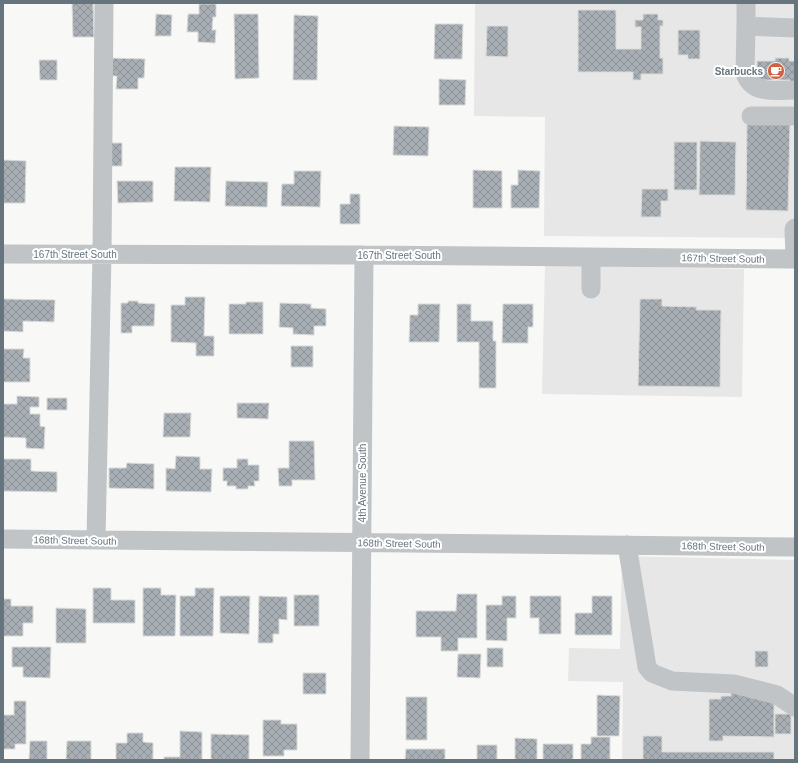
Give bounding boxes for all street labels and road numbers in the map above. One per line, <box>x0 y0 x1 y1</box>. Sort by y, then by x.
street label: 167th Street South <box>33 249 117 260</box>
street label: 167th Street South <box>357 250 441 261</box>
street label: 167th Street South <box>681 252 765 265</box>
street label: 4th Avenue South <box>357 444 368 522</box>
street label: 168th Street South <box>33 534 117 547</box>
street label: 168th Street South <box>357 537 441 550</box>
street label: 168th Street South <box>681 540 765 553</box>

